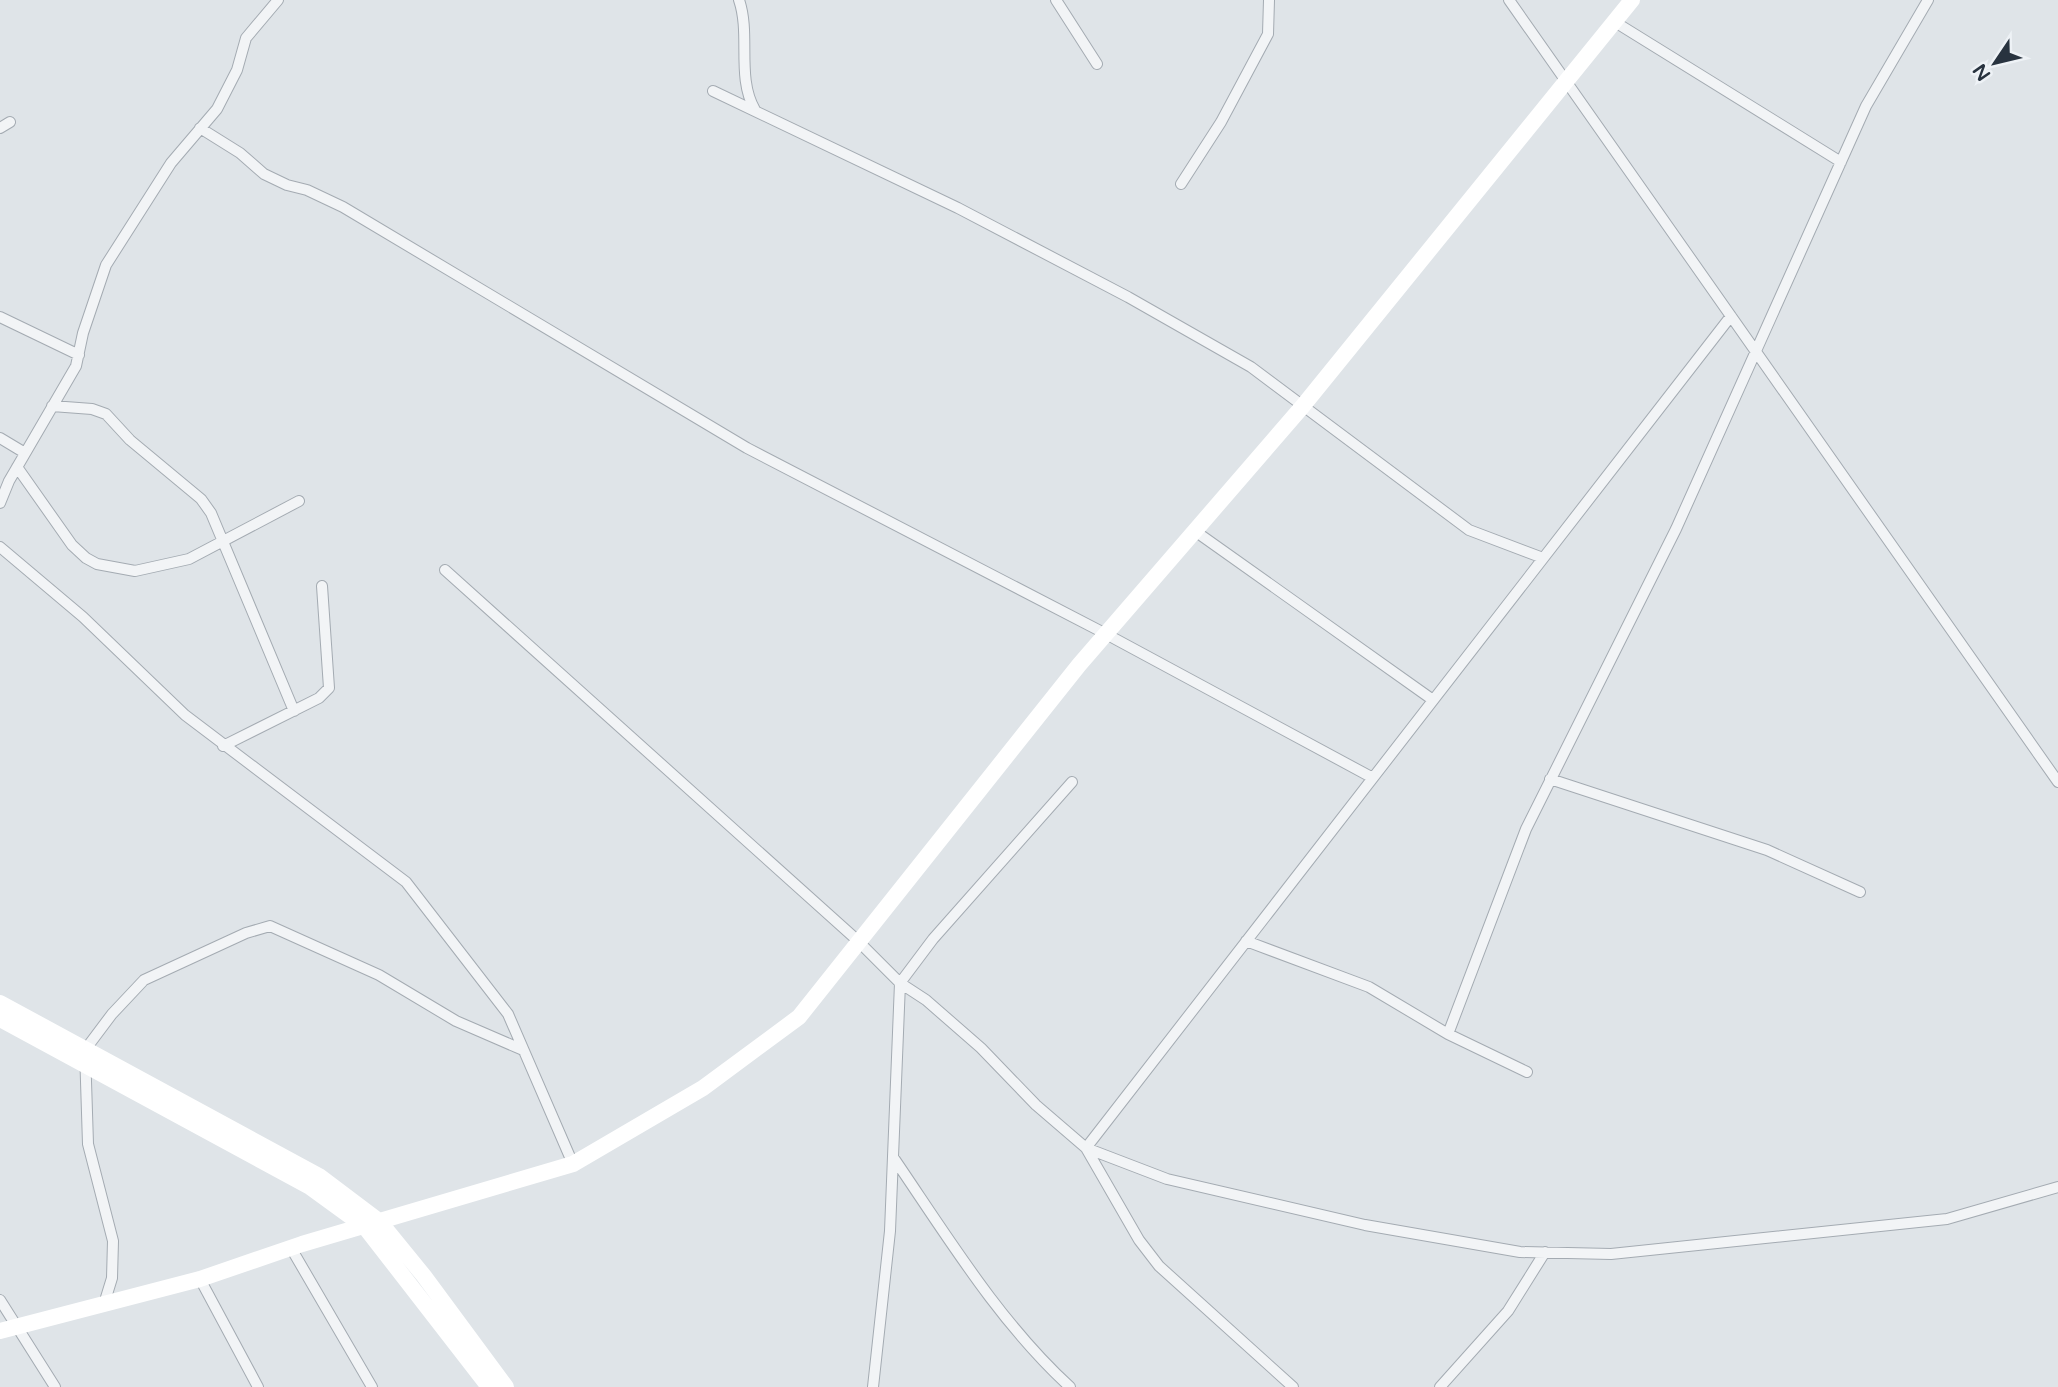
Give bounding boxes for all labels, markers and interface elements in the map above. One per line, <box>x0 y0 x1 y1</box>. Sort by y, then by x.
north arrow <box>1960 28 2030 98</box>
text: N <box>1969 60 1995 85</box>

